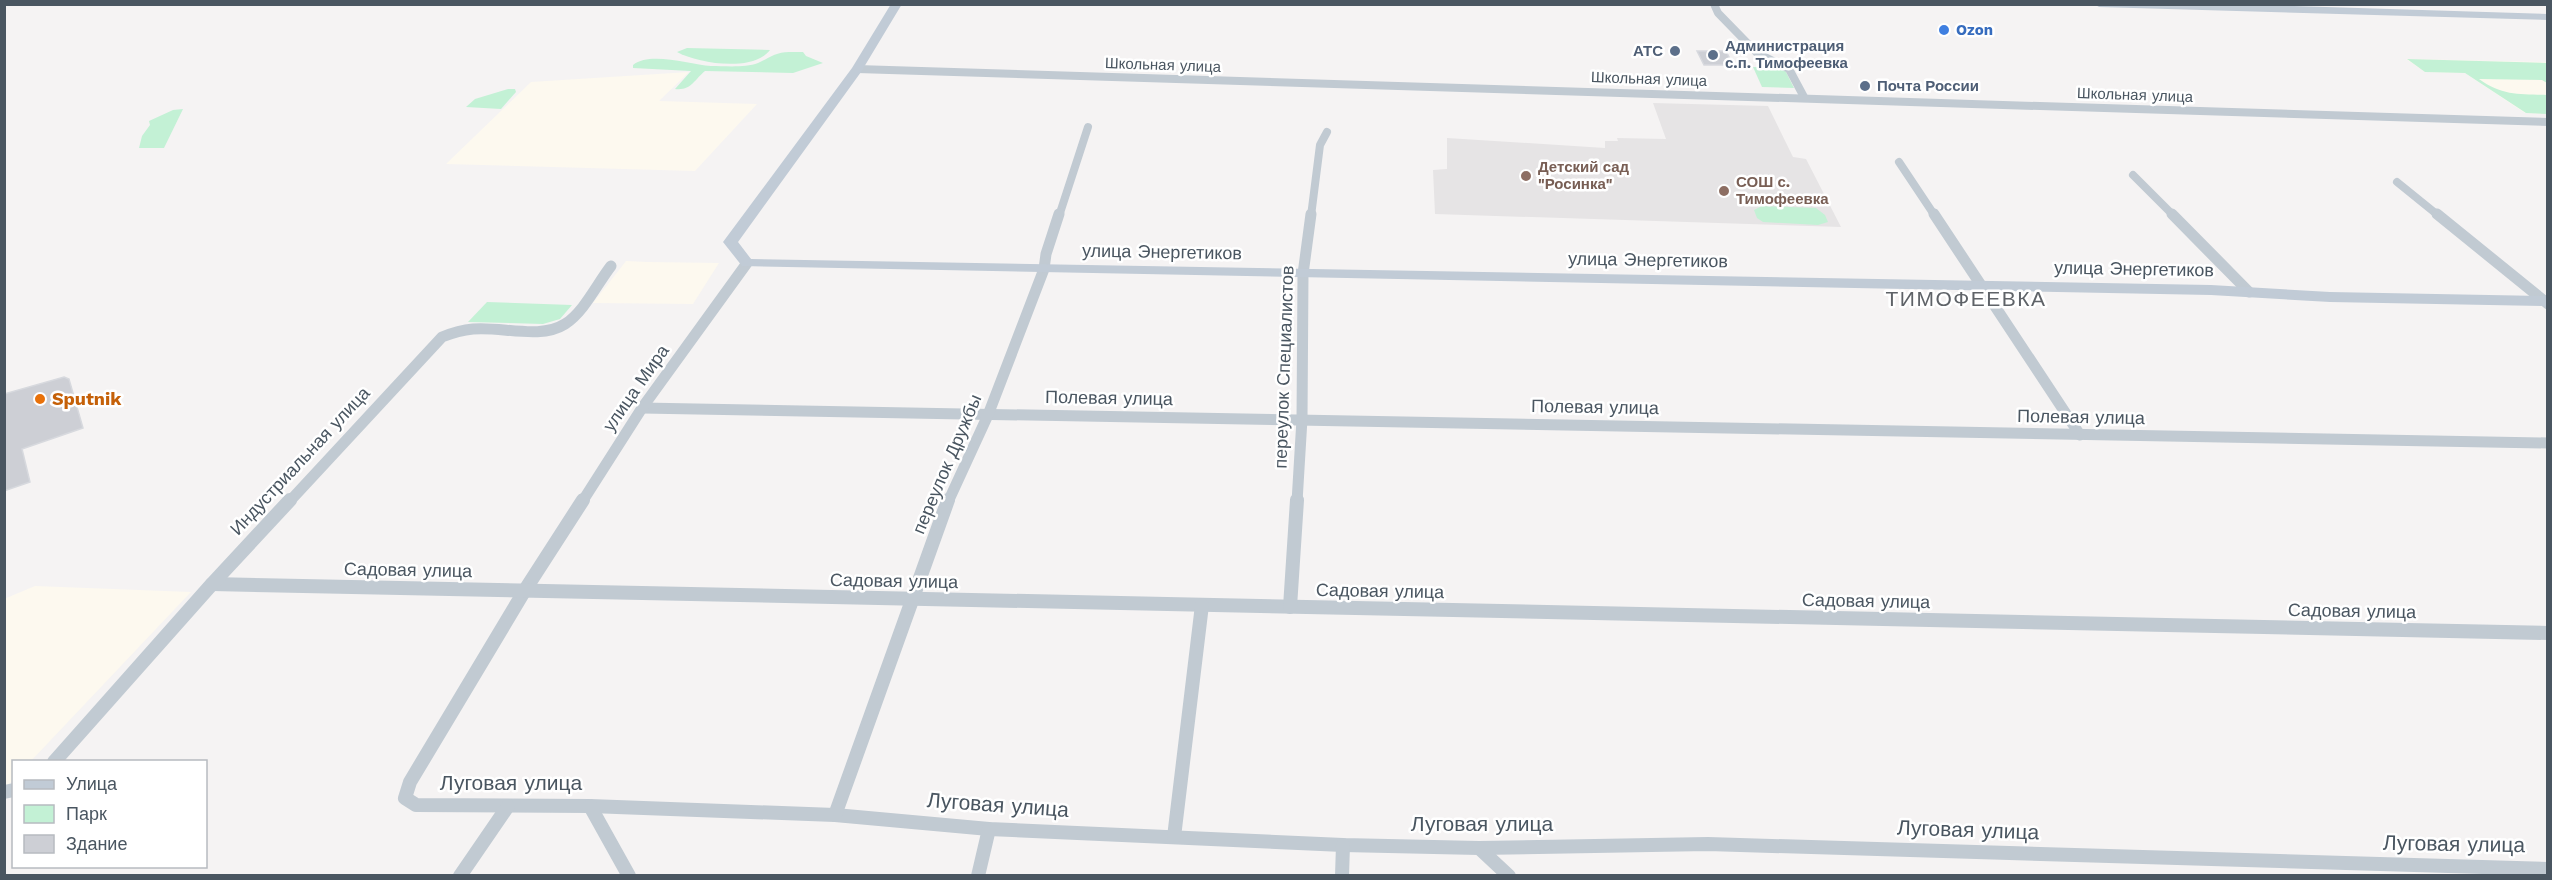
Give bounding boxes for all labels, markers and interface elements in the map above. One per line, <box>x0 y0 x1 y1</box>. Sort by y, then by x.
place label: Ozon <box>1956 21 1993 39</box>
marker: Ozon <box>1937 23 1951 37</box>
place label: Администрация с.п. Тимофеевка <box>1725 37 1849 72</box>
place label: АТС <box>1633 42 1663 60</box>
marker: АТС <box>1668 44 1682 58</box>
marker: Администрация с.п. Тимофеевка <box>1706 48 1720 62</box>
street label: Школьная улица <box>1105 54 1222 76</box>
street label: Школьная улица <box>1591 68 1708 90</box>
place label: Почта России <box>1877 77 1979 95</box>
marker: Почта России <box>1858 79 1872 93</box>
street label: Школьная улица <box>2077 84 2194 106</box>
place label: Детский сад "Росинка" <box>1538 158 1630 193</box>
marker: Детский сад "Росинка" <box>1519 169 1533 183</box>
place label: СОШ с. Тимофеевка <box>1736 173 1829 208</box>
marker: СОШ с. Тимофеевка <box>1717 184 1731 198</box>
street label: улица Энергетиков <box>1082 240 1242 263</box>
street label: улица Энергетиков <box>1568 248 1728 271</box>
street label: улица Энергетиков <box>2054 257 2214 280</box>
street label: переулок Специалистов <box>1269 265 1298 469</box>
district label: ТИМОФЕЕВКА <box>1886 286 2046 311</box>
street label: улица Мира <box>598 340 674 435</box>
street label: Индустриальная улица <box>226 382 374 539</box>
street label: Полевая улица <box>1045 386 1174 409</box>
place label: Sputnik <box>52 388 122 409</box>
street label: переулок Дружбы <box>908 391 985 537</box>
marker: Sputnik <box>33 392 47 406</box>
street label: Полевая улица <box>1531 395 1660 418</box>
street label: Полевая улица <box>2017 405 2146 428</box>
street label: Садовая улица <box>344 558 473 581</box>
street label: Садовая улица <box>830 569 959 592</box>
street label: Садовая улица <box>1316 579 1445 602</box>
street label: Садовая улица <box>1802 589 1931 612</box>
street label: Садовая улица <box>2288 599 2417 622</box>
legend <box>12 760 207 868</box>
street label: Луговая улица <box>440 770 582 795</box>
text: Улица <box>66 773 118 794</box>
street label: Луговая улица <box>926 787 1070 822</box>
text: Парк <box>66 803 107 824</box>
street label: Луговая улица <box>1411 811 1553 836</box>
street label: Луговая улица <box>1896 815 2040 844</box>
street label: Луговая улица <box>2383 830 2526 857</box>
text: Здание <box>66 833 127 854</box>

